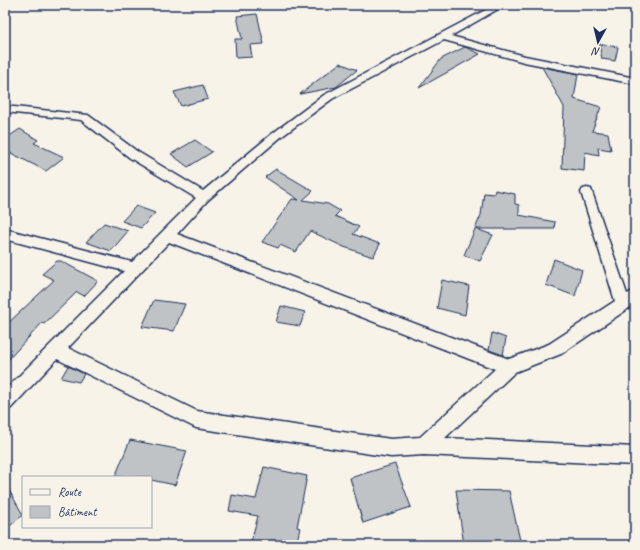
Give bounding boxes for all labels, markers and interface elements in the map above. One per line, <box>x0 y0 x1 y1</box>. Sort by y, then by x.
north arrow <box>578 22 618 62</box>
text: N <box>590 44 601 59</box>
legend <box>22 476 152 528</box>
text: Route <box>58 484 82 500</box>
text: Bâtiment <box>58 504 97 520</box>

